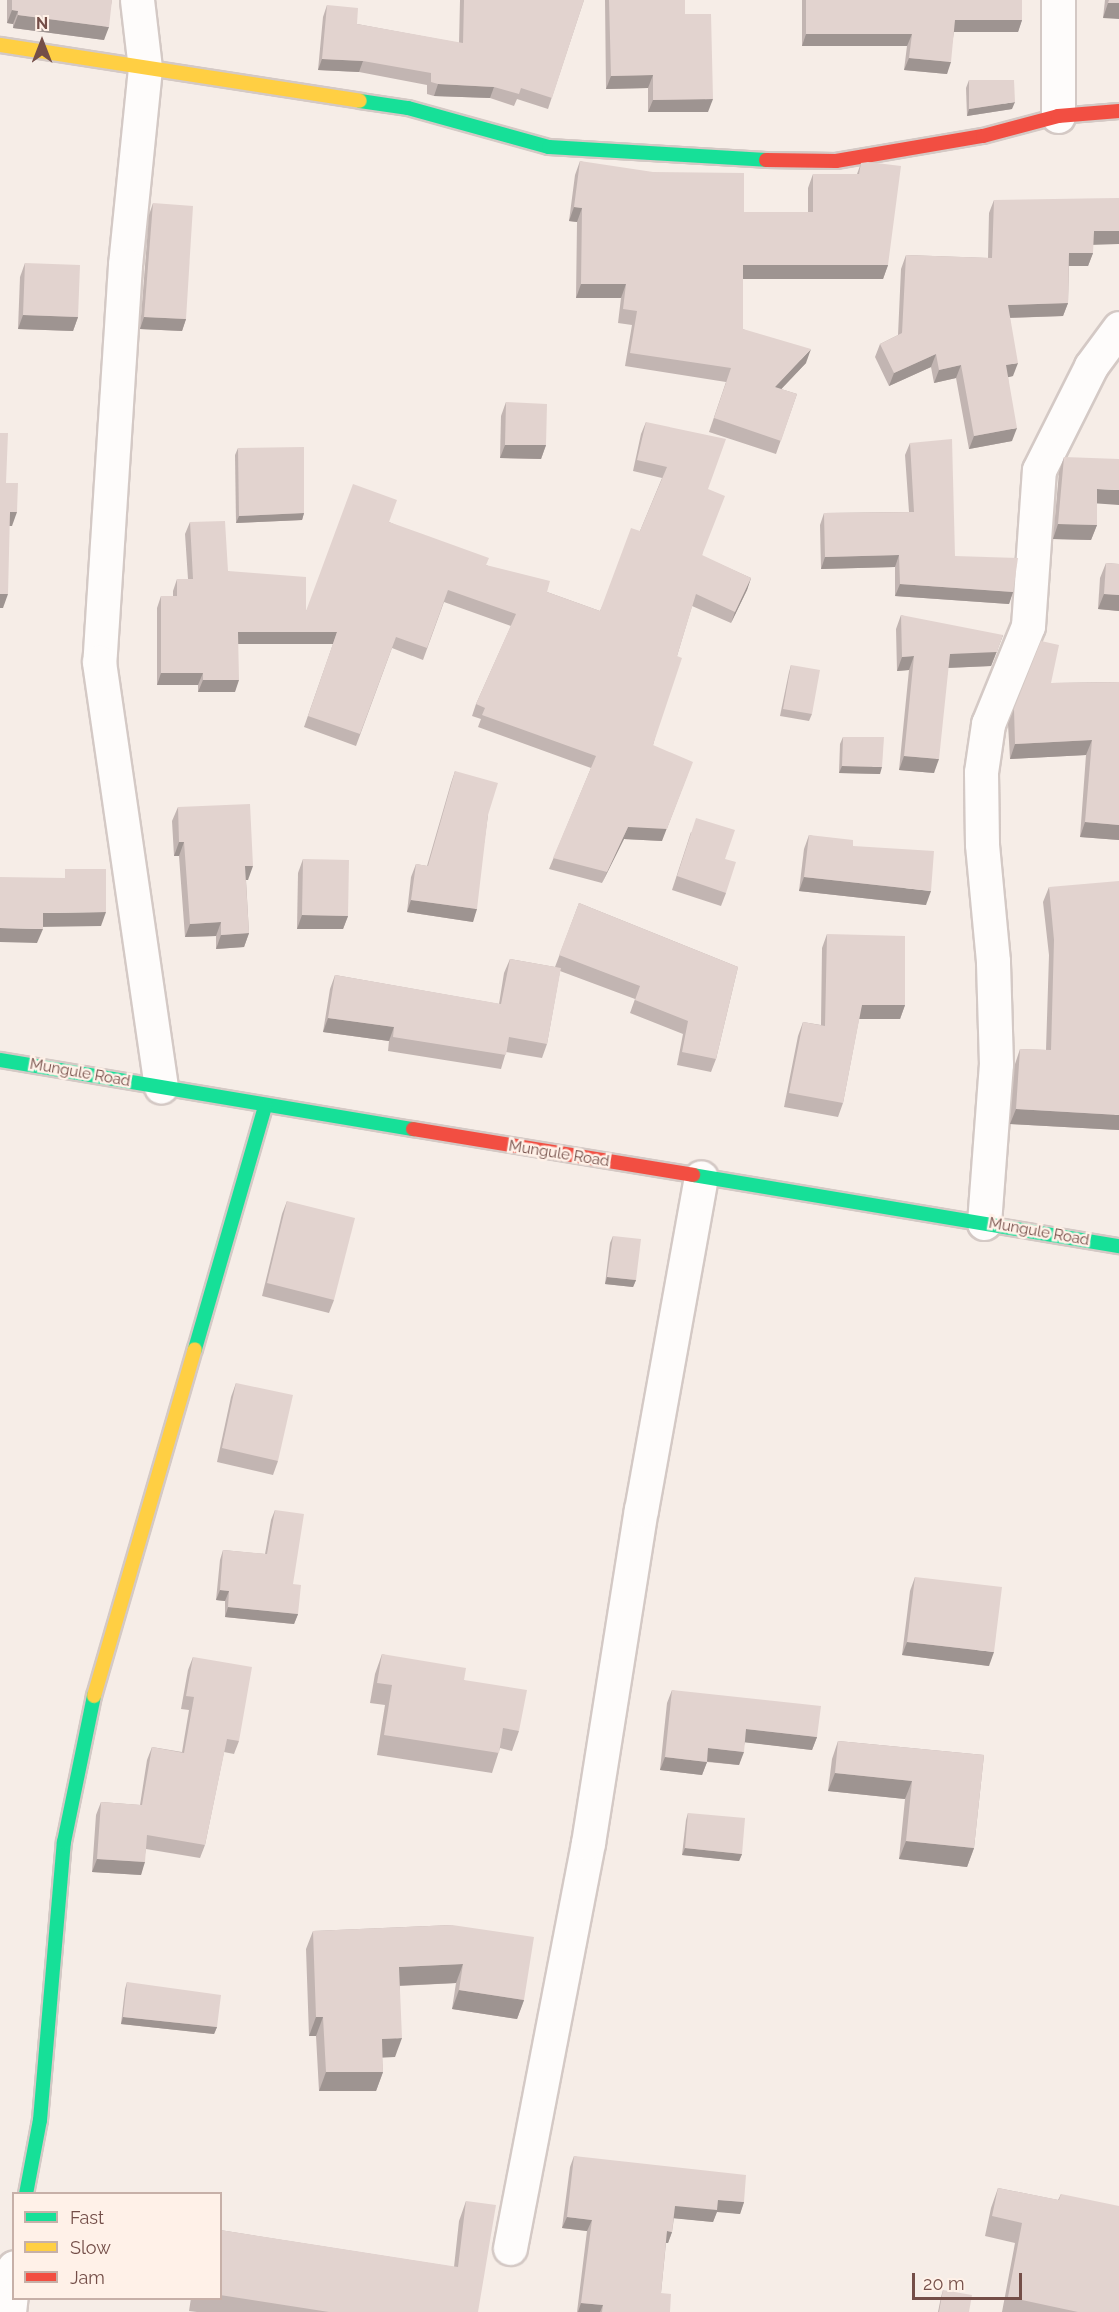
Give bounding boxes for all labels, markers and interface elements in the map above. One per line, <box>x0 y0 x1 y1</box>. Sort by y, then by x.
north arrow <box>12 12 72 72</box>
text: N <box>36 14 48 33</box>
street label: Mungule Road <box>28 1055 132 1091</box>
street label: Mungule Road <box>507 1137 611 1171</box>
street label: Mungule Road <box>987 1214 1091 1250</box>
legend <box>12 2192 222 2300</box>
text: Fast <box>70 2207 104 2228</box>
text: Slow <box>70 2237 111 2258</box>
scale bar <box>915 2261 1024 2299</box>
text: Jam <box>70 2267 105 2288</box>
text: 20 m <box>923 2273 965 2294</box>

